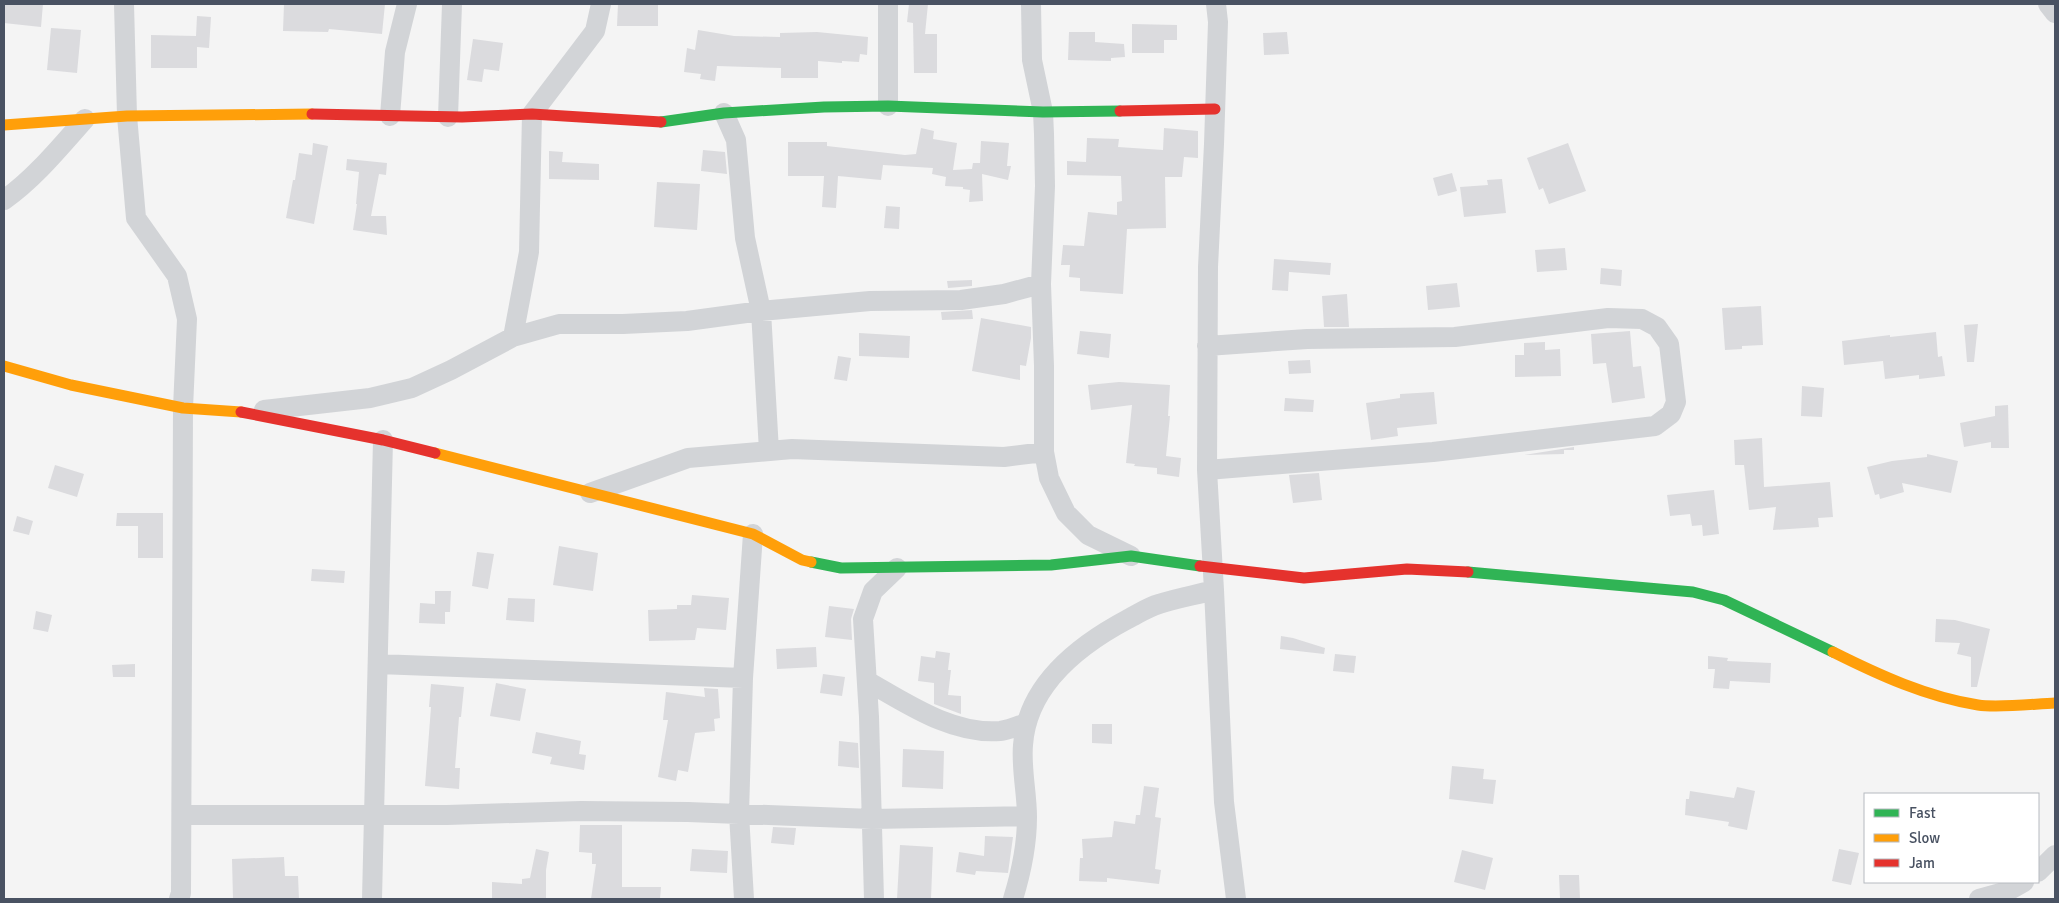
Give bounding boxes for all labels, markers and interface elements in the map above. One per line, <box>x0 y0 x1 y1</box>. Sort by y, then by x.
legend <box>1864 793 2039 883</box>
text: Fast <box>1909 804 1936 822</box>
text: Slow <box>1909 829 1940 847</box>
text: Jam <box>1909 854 1935 872</box>

